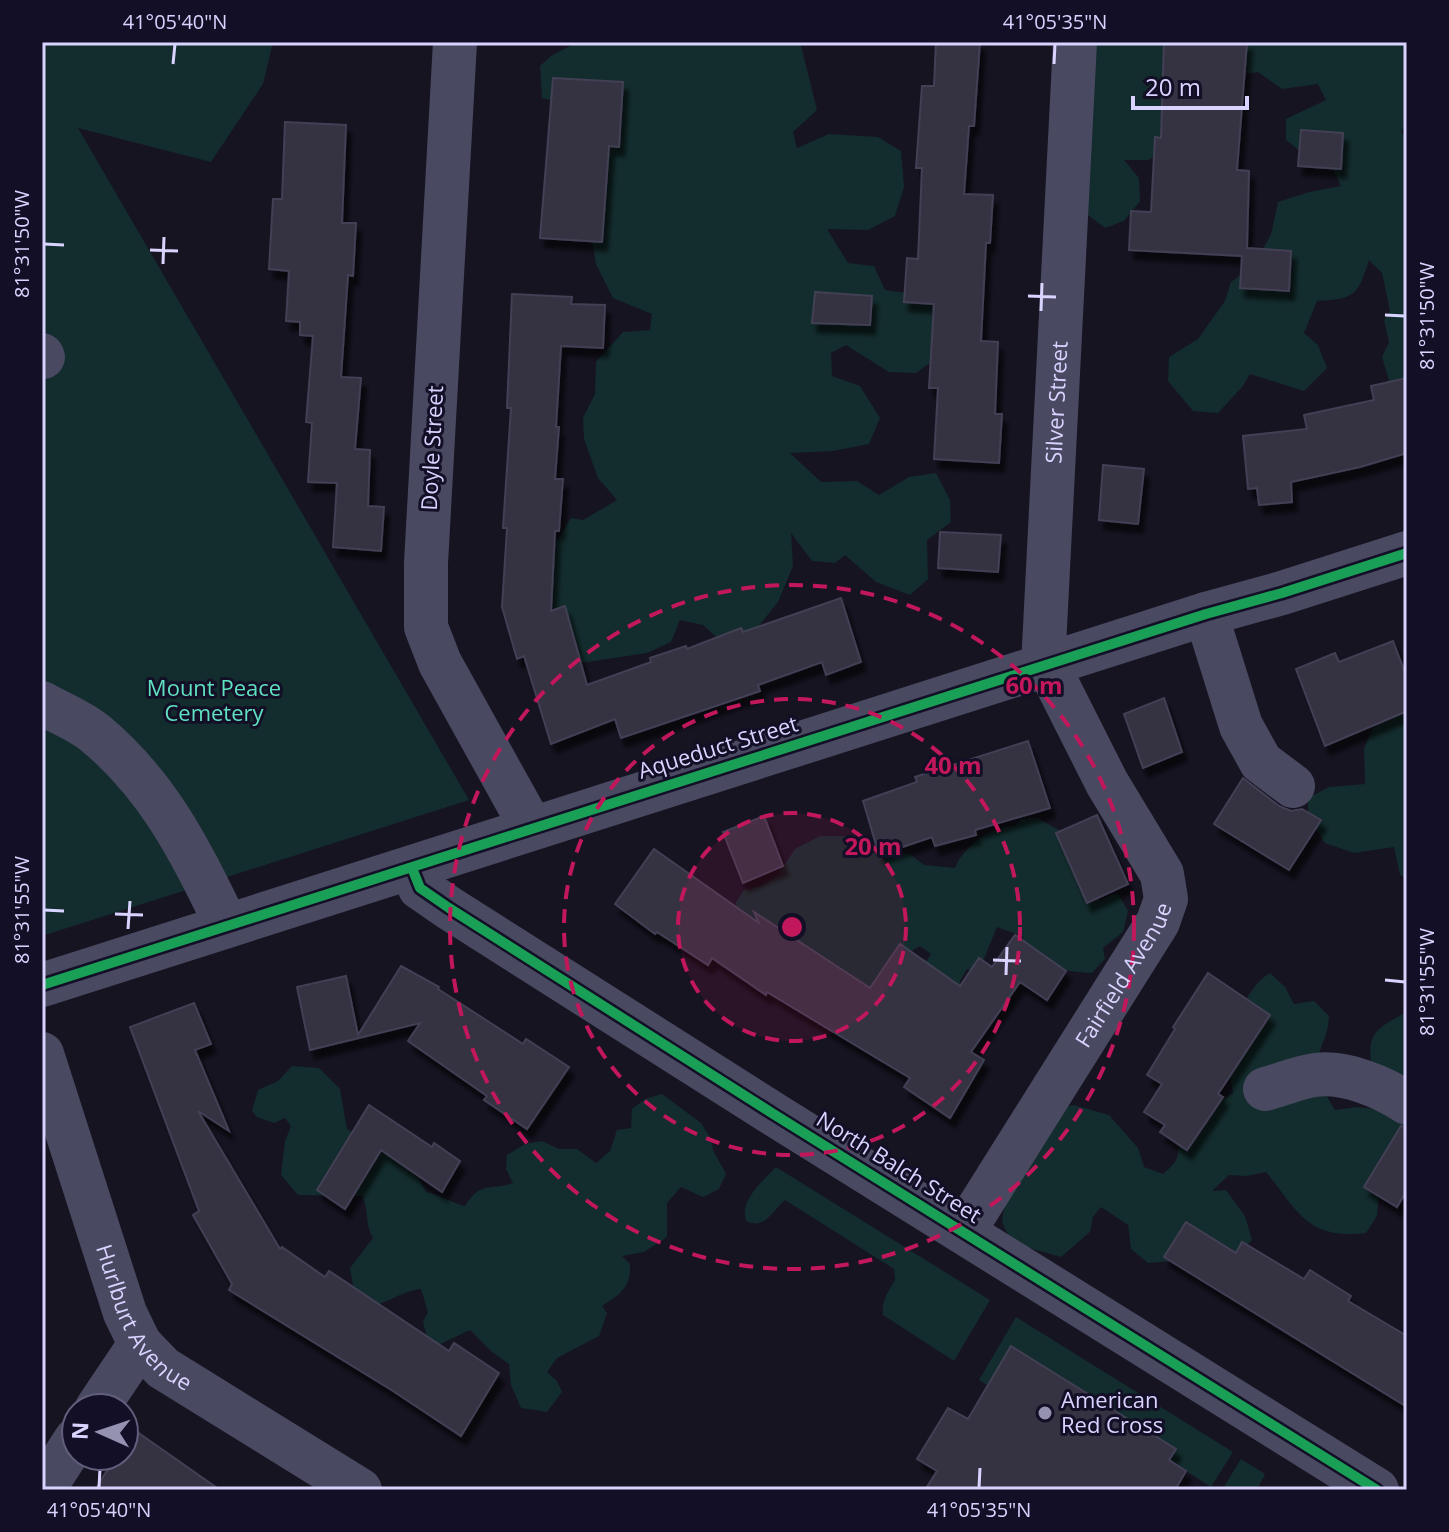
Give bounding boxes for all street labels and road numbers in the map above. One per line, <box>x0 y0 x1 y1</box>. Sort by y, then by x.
street label: Silver Street <box>1037 340 1074 464</box>
street label: Doyle Street <box>413 384 449 511</box>
street label: Aqueduct Street <box>634 707 801 785</box>
street label: Fairfield Avenue <box>1067 898 1178 1052</box>
street label: North Balch Street <box>811 1103 988 1229</box>
street label: Hurlburt Avenue <box>90 1240 198 1397</box>

